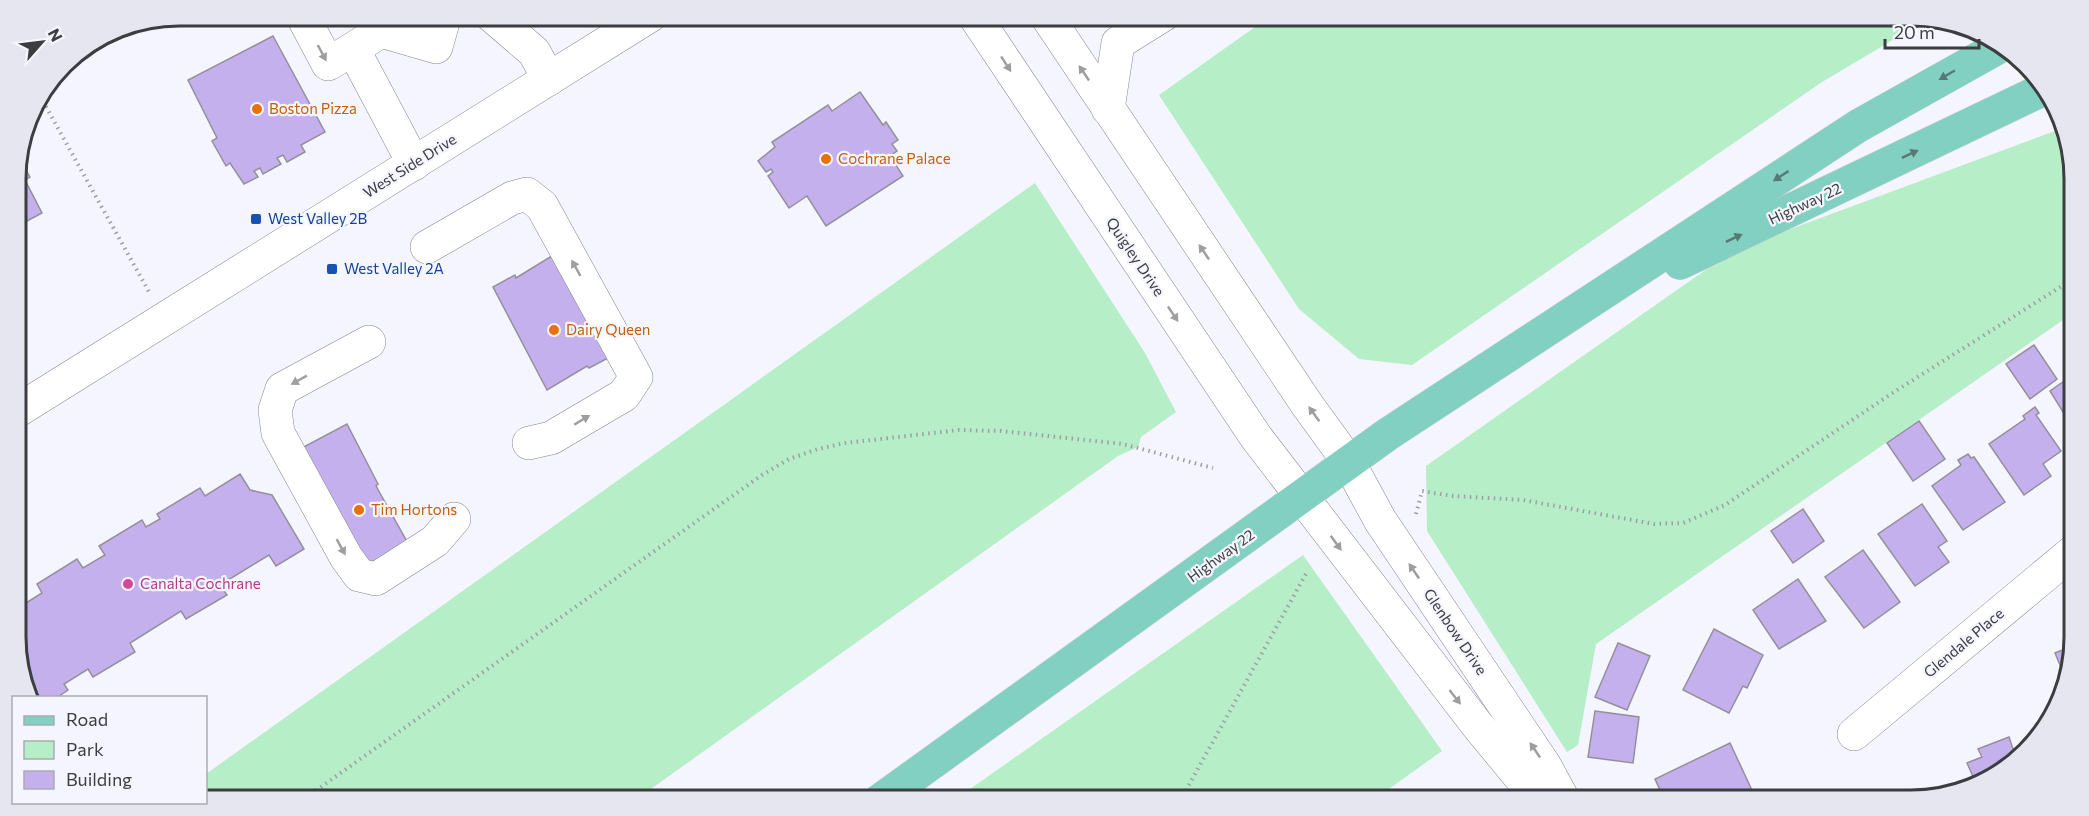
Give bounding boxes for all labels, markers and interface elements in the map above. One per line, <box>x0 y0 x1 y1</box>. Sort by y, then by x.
north arrow <box>12 12 72 72</box>
scale bar <box>1885 12 1980 50</box>
text: 20 m <box>1894 21 1935 43</box>
text: N <box>44 25 67 44</box>
one-way arrow <box>317 44 327 61</box>
one-way arrow <box>1001 56 1012 72</box>
one-way arrow <box>1079 65 1090 81</box>
one-way arrow <box>1938 70 1955 80</box>
place label: Boston Pizza <box>269 99 357 117</box>
marker: Boston Pizza <box>250 102 264 116</box>
street label: West Side Drive <box>360 129 459 201</box>
place label: Cochrane Palace <box>838 149 951 167</box>
one-way arrow <box>1901 150 1918 159</box>
marker: Cochrane Palace <box>819 152 833 166</box>
one-way arrow <box>1772 171 1789 182</box>
street label: Highway 22 <box>1765 178 1844 228</box>
place label: West Valley 2B <box>268 209 368 227</box>
marker: West Valley 2B <box>249 212 263 226</box>
street label: Quigley Drive <box>1103 214 1169 299</box>
one-way arrow <box>1725 233 1742 242</box>
one-way arrow <box>1198 245 1210 261</box>
place label: West Valley 2A <box>344 259 444 277</box>
one-way arrow <box>571 259 581 276</box>
marker: West Valley 2A <box>325 262 339 276</box>
one-way arrow <box>1167 305 1179 321</box>
place label: Dairy Queen <box>566 320 650 338</box>
marker: Dairy Queen <box>547 323 561 337</box>
one-way arrow <box>290 375 307 385</box>
one-way arrow <box>1308 406 1320 422</box>
one-way arrow <box>574 414 590 425</box>
place label: Tim Hortons <box>371 500 457 518</box>
marker: Tim Hortons <box>352 503 366 517</box>
street label: Highway 22 <box>1183 525 1257 586</box>
one-way arrow <box>1329 535 1342 551</box>
one-way arrow <box>336 539 346 556</box>
one-way arrow <box>1409 563 1420 579</box>
place label: Canalta Cochrane <box>140 574 261 592</box>
marker: Canalta Cochrane <box>121 577 135 591</box>
street label: Glenbow Drive <box>1420 585 1491 678</box>
street label: Glendale Place <box>1920 604 2007 681</box>
one-way arrow <box>1449 689 1462 705</box>
legend <box>12 696 207 804</box>
text: Road <box>66 708 108 730</box>
text: Park <box>66 738 104 760</box>
one-way arrow <box>1529 742 1540 759</box>
text: Building <box>66 768 132 790</box>

